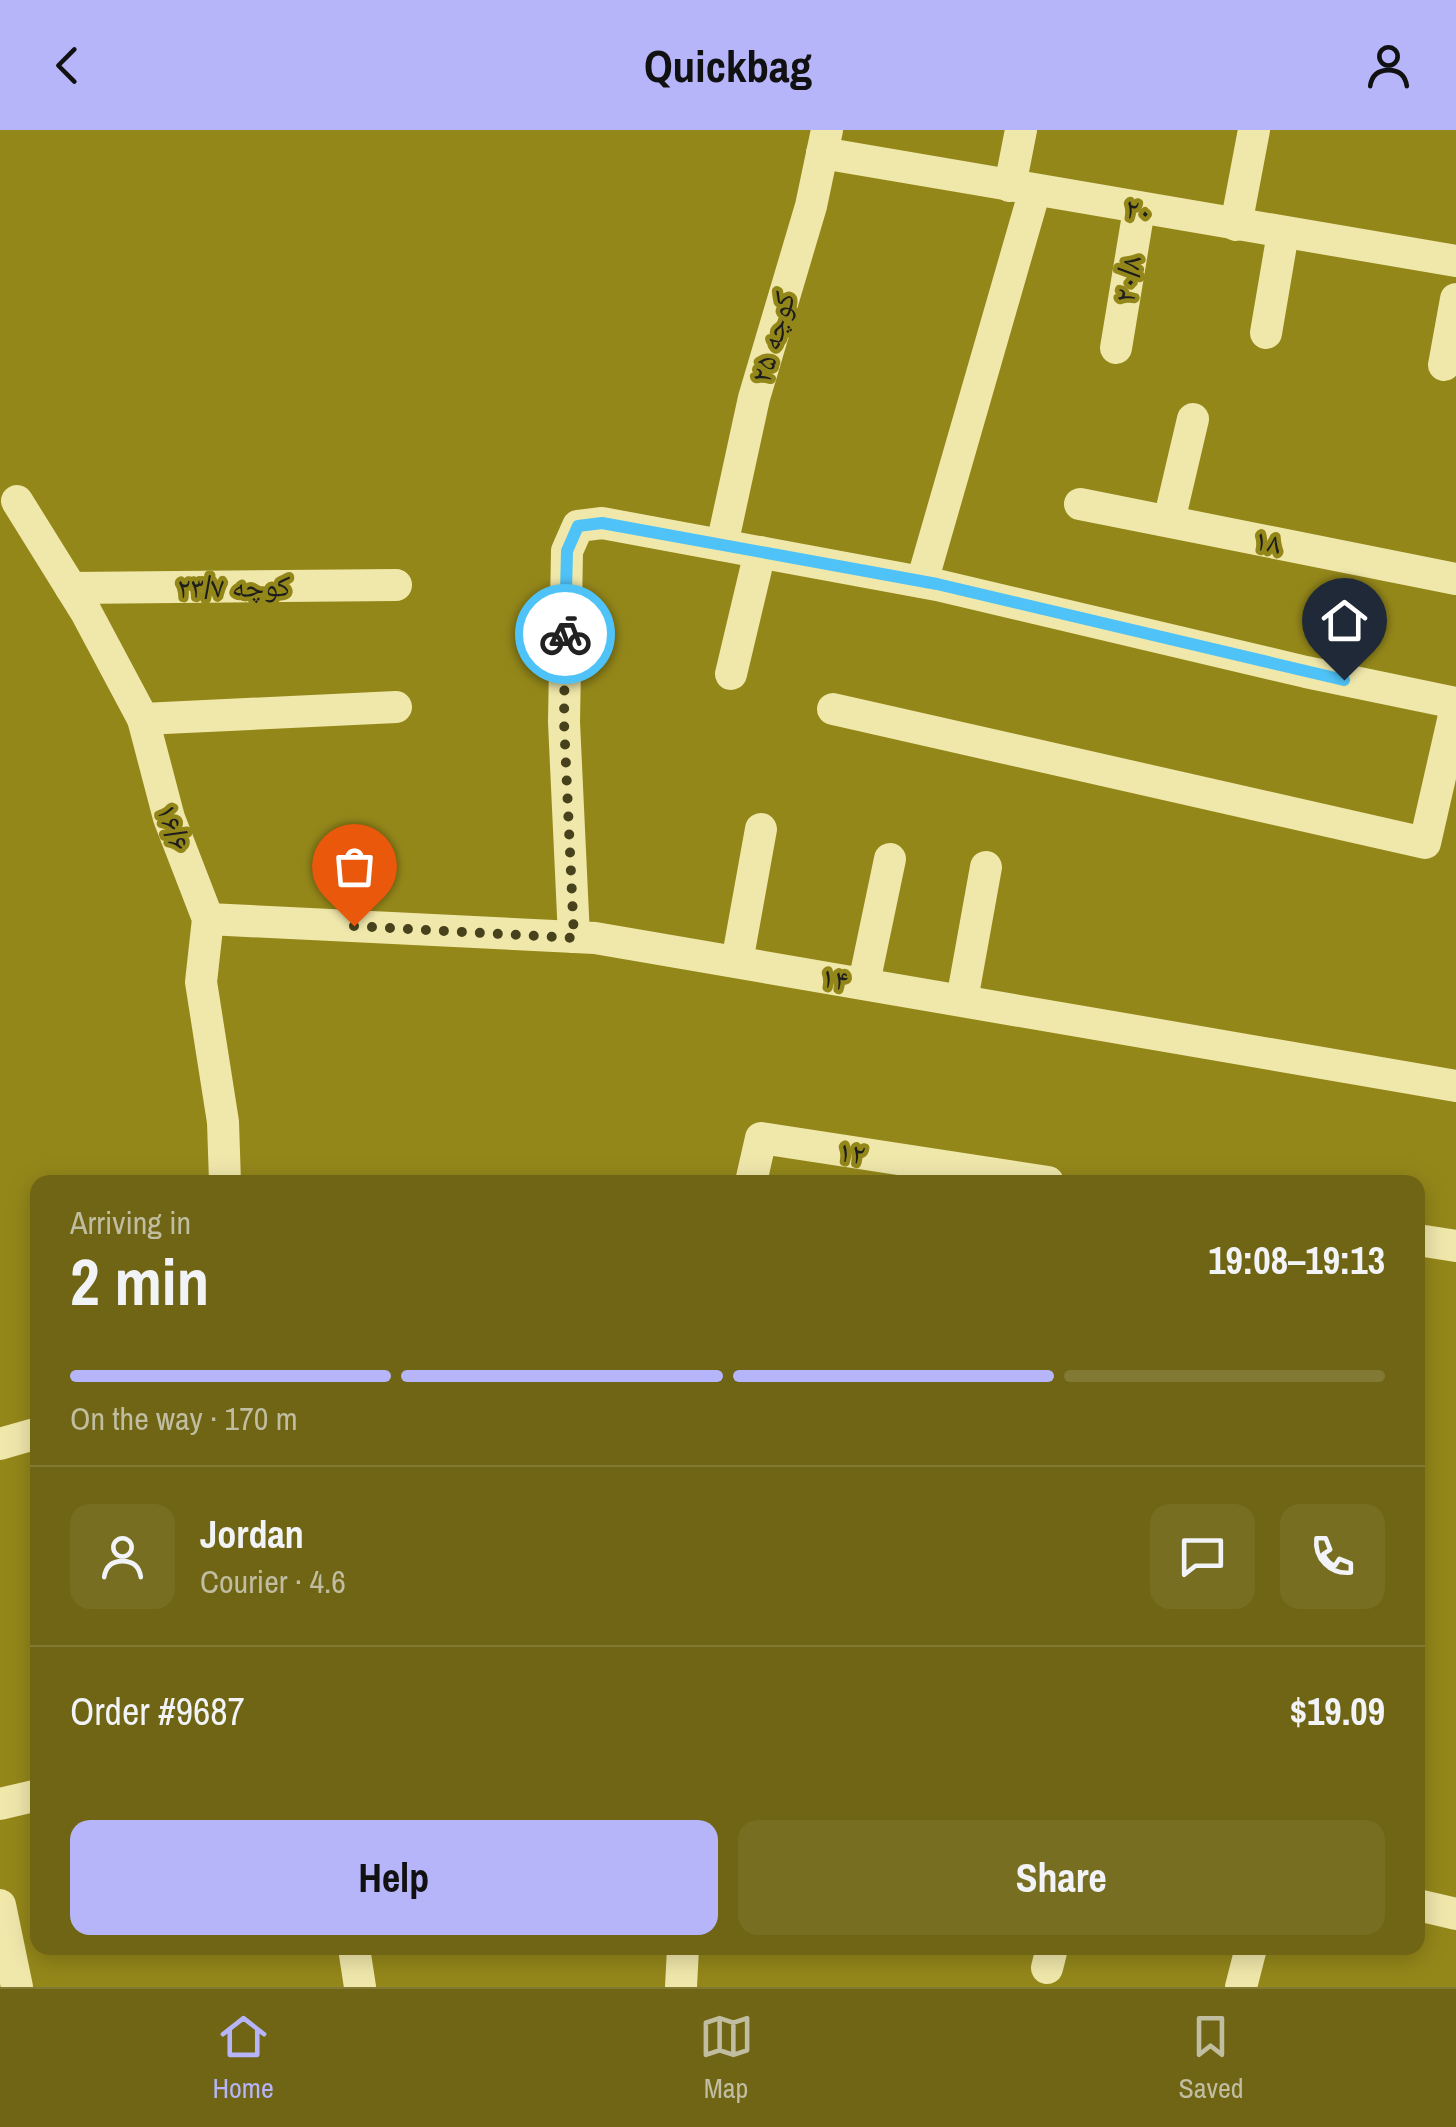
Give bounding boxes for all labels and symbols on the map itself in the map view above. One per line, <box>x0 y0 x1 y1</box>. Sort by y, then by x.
street label: ۲۰ <box>1122 187 1156 231</box>
street label: ۲۰/۸ <box>1104 253 1150 305</box>
street label: کوچه ۲۵ <box>740 287 804 387</box>
street label: ۱۸ <box>1251 519 1285 563</box>
street label: کوچه ۲۳/۷ <box>177 565 291 607</box>
pin <box>1302 578 1387 681</box>
courier <box>515 584 615 684</box>
street label: ۱۶/۶ <box>147 798 201 856</box>
pin <box>312 824 397 927</box>
street label: ۱۴ <box>818 956 852 1000</box>
street label: ۱۲ <box>836 1130 868 1174</box>

